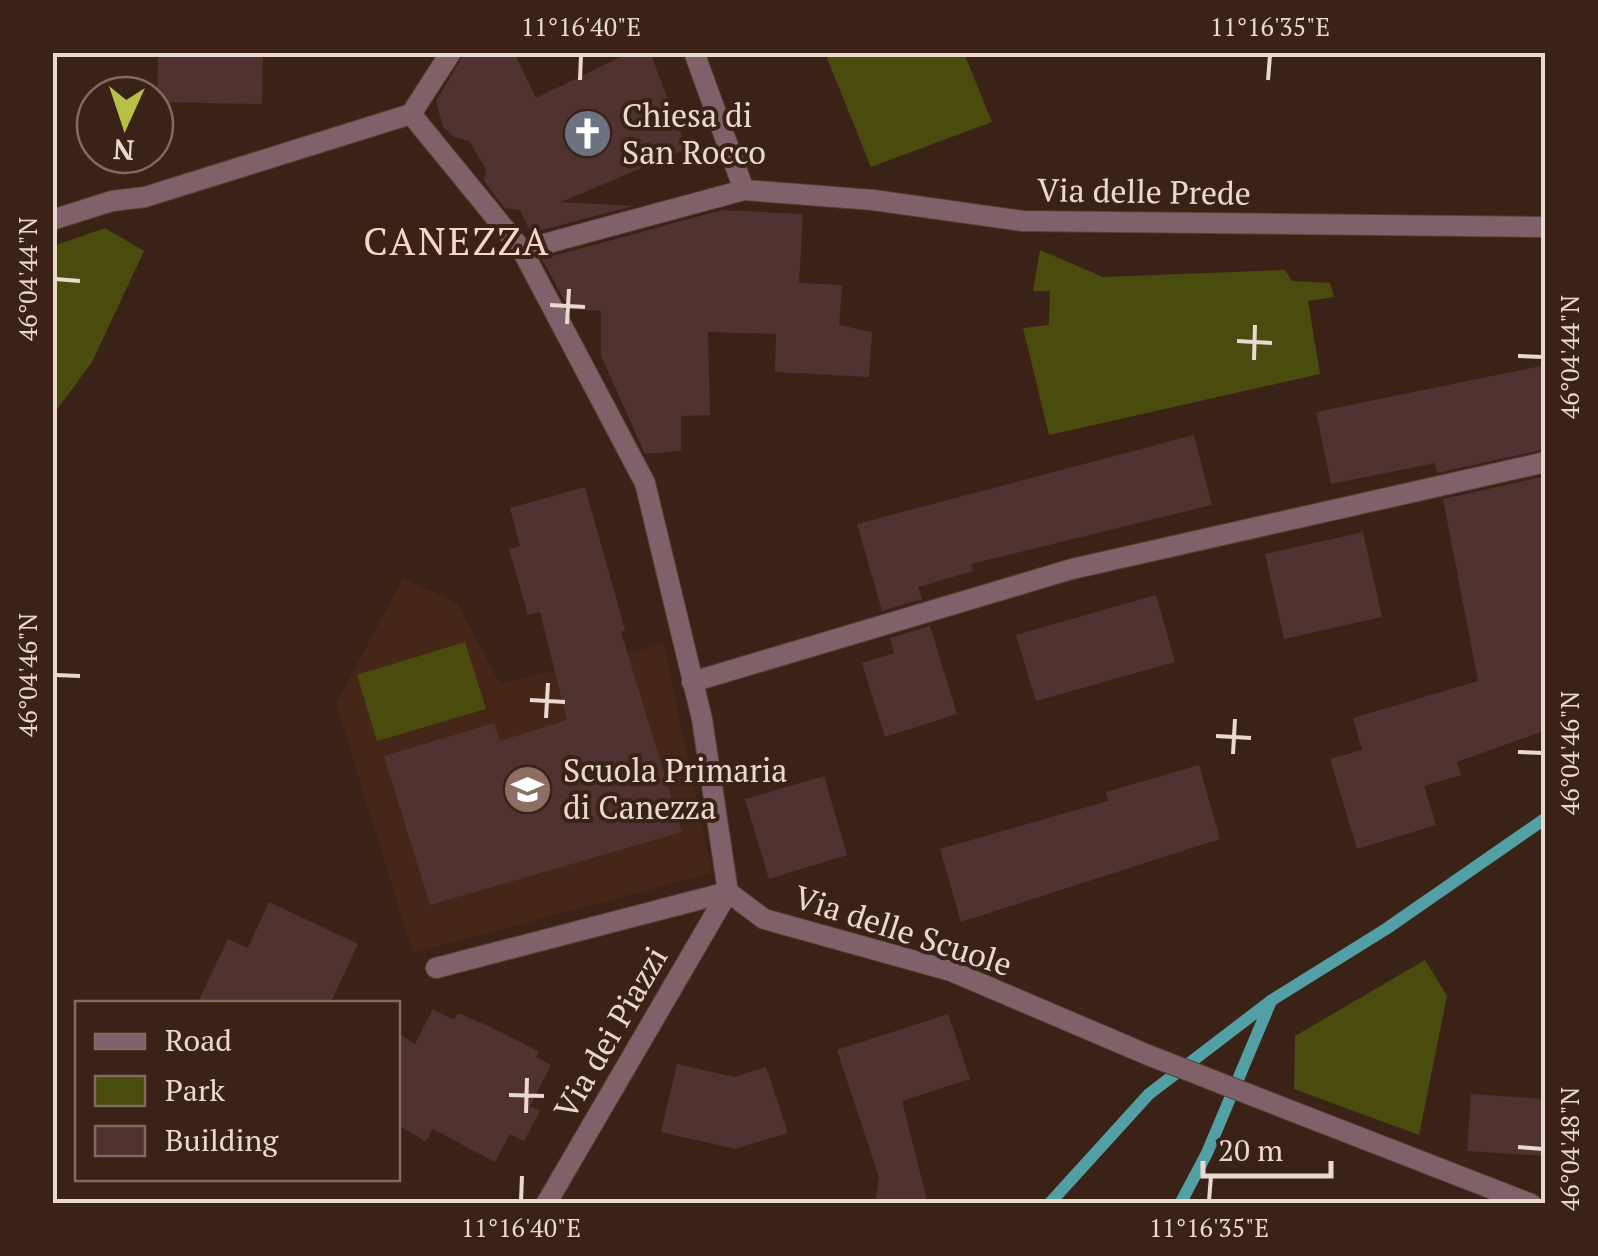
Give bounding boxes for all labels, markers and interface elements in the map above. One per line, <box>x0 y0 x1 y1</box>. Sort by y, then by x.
text: 11°16'40"E <box>521 10 641 43</box>
text: 11°16'35"E <box>1210 10 1330 43</box>
north arrow <box>75 75 175 175</box>
place label: Chiesa di San Rocco <box>622 94 766 173</box>
church icon: Chiesa di San Rocco <box>561 108 613 160</box>
text: N <box>112 131 135 169</box>
street label: Via delle Prede <box>1037 168 1251 214</box>
district label: CANEZZA <box>363 216 551 266</box>
text: 46°04'44"N <box>11 217 44 341</box>
text: 46°04'44"N <box>1553 295 1586 419</box>
text: 46°04'46"N <box>11 613 44 737</box>
text: 46°04'46"N <box>1553 691 1586 815</box>
place label: Scuola Primaria di Canezza <box>563 749 788 828</box>
school or university icon: Scuola Primaria di Canezza <box>502 763 554 815</box>
street label: Via delle Scuole <box>789 875 1017 985</box>
street label: Via dei Piazzi <box>544 939 676 1126</box>
legend <box>75 1001 400 1181</box>
text: Road <box>165 1020 232 1060</box>
text: Park <box>165 1070 226 1110</box>
text: 46°04'48"N <box>1553 1087 1586 1211</box>
scale bar <box>1203 1116 1330 1178</box>
text: Building <box>165 1120 279 1160</box>
text: 20 m <box>1218 1130 1283 1170</box>
text: 11°16'40"E <box>461 1211 581 1244</box>
text: 11°16'35"E <box>1149 1211 1269 1244</box>

